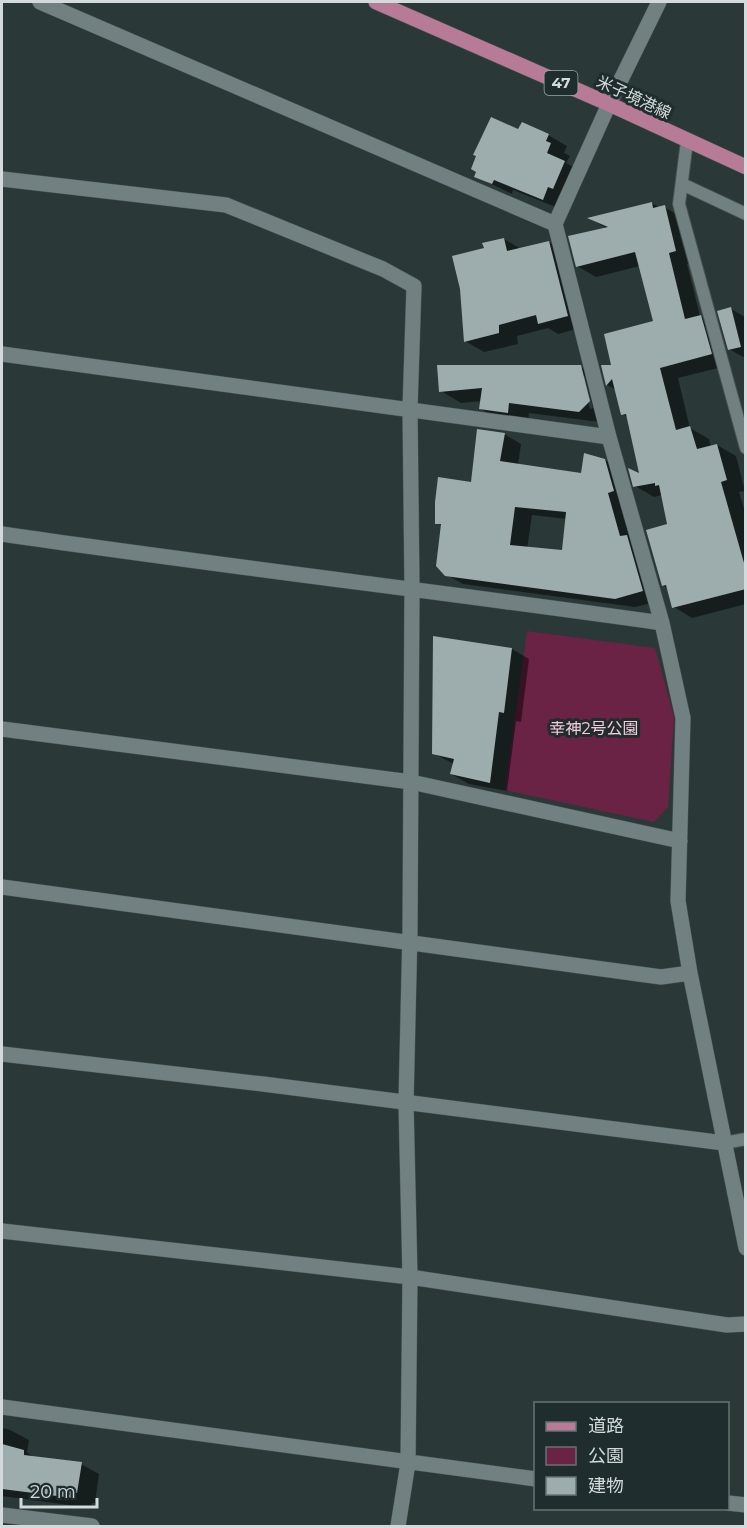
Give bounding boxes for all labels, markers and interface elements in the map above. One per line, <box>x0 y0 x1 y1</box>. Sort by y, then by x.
road number: 47 <box>544 71 578 95</box>
street label: 米子境港線 <box>594 72 674 123</box>
park label: 幸神2号公園 <box>549 719 639 738</box>
legend <box>534 1402 729 1510</box>
text: 道路 <box>588 1415 624 1437</box>
text: 公園 <box>588 1445 624 1467</box>
scale bar <box>21 1471 98 1509</box>
text: 建物 <box>588 1475 624 1497</box>
text: 20 m <box>30 1481 76 1503</box>

